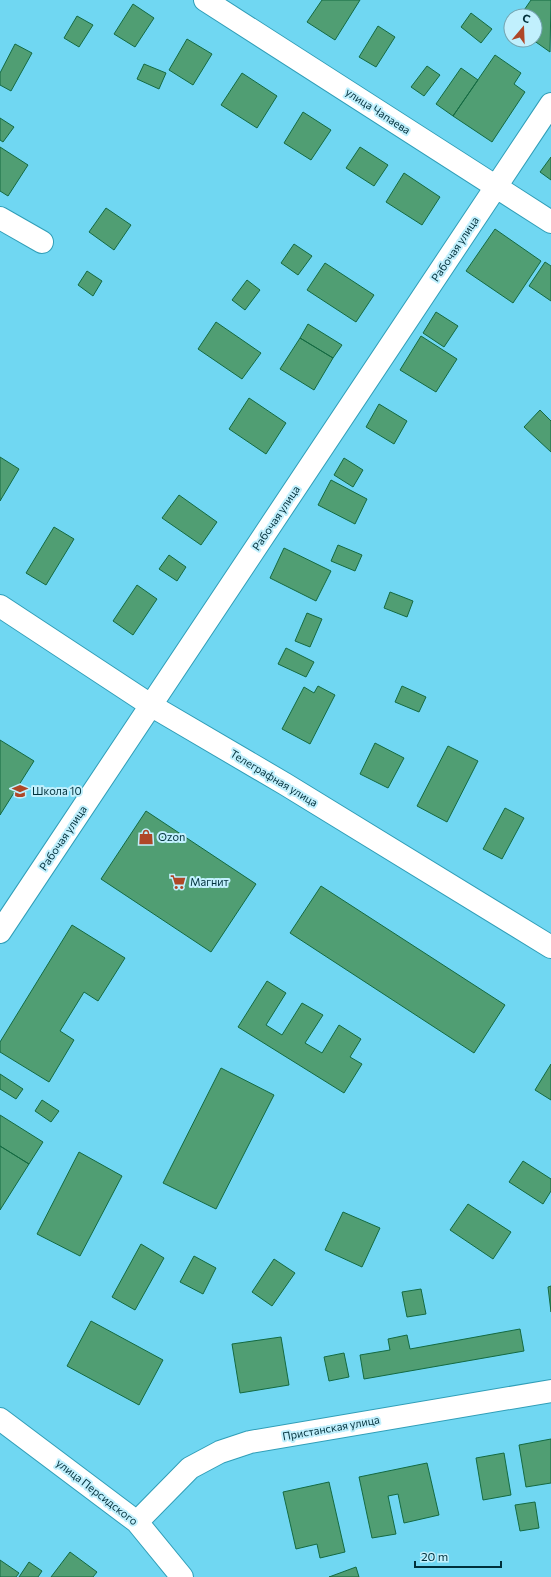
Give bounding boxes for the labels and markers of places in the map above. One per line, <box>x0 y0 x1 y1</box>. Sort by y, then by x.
school or university icon: Школа 10 <box>11 782 29 800</box>
place label: Школа 10 <box>32 784 82 797</box>
shop icon: Ozon <box>137 828 155 846</box>
place label: Ozon <box>158 830 185 843</box>
supermarket icon: Магнит <box>169 873 187 891</box>
place label: Магнит <box>190 875 229 888</box>

